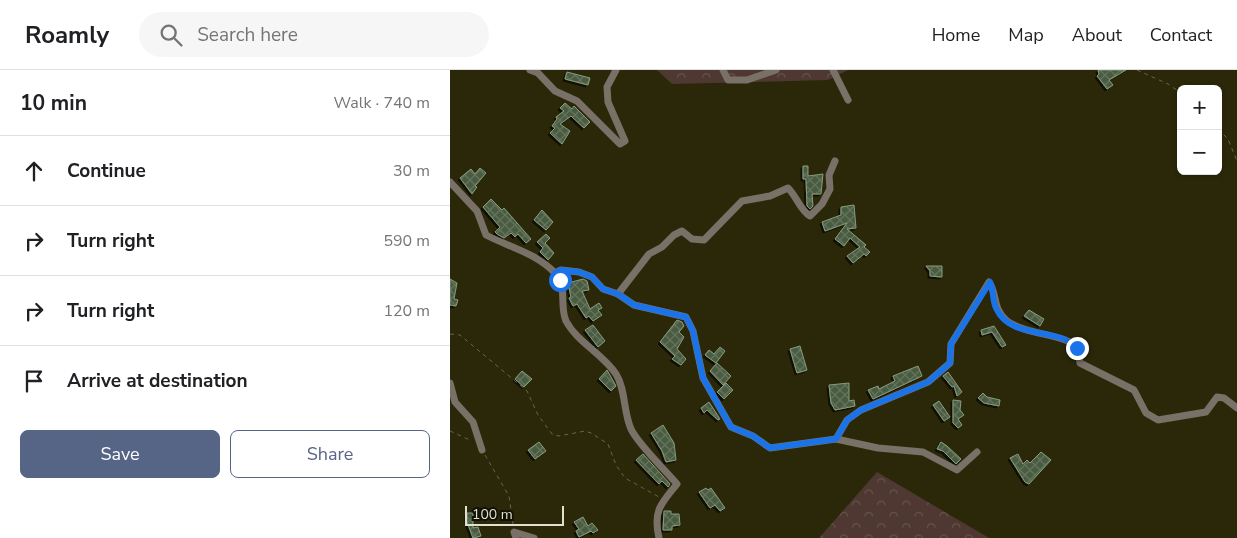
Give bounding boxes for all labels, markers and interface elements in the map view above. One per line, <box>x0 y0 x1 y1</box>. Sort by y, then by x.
search box <box>139 12 489 57</box>
text: Roamly <box>25 19 109 51</box>
icon: search <box>157 21 185 49</box>
text: Search here <box>197 22 298 48</box>
text: Home <box>932 23 980 47</box>
text: Map <box>1008 23 1044 47</box>
text: About <box>1072 23 1122 47</box>
text: Contact <box>1150 23 1212 47</box>
map controls <box>1177 85 1222 175</box>
button: + <box>1177 85 1222 130</box>
text: 10 min <box>20 89 87 117</box>
text: Walk · 740 m <box>334 92 430 114</box>
button: − <box>1177 130 1222 175</box>
icon: ahead <box>20 157 48 185</box>
text: Continue <box>67 158 146 184</box>
text: 30 m <box>393 160 430 182</box>
icon: right <box>20 227 48 255</box>
text: Turn right <box>67 228 154 254</box>
text: 590 m <box>383 230 430 252</box>
route start <box>549 269 572 292</box>
icon: right <box>20 297 48 325</box>
text: Turn right <box>67 298 154 324</box>
text: 120 m <box>383 300 430 322</box>
route end <box>1066 337 1089 360</box>
icon: arrive <box>20 367 48 395</box>
text: Arrive at destination <box>67 368 248 394</box>
button: Save <box>20 430 220 478</box>
button: Share <box>230 430 430 478</box>
scale bar <box>465 503 564 526</box>
text: 100 m <box>472 505 513 524</box>

